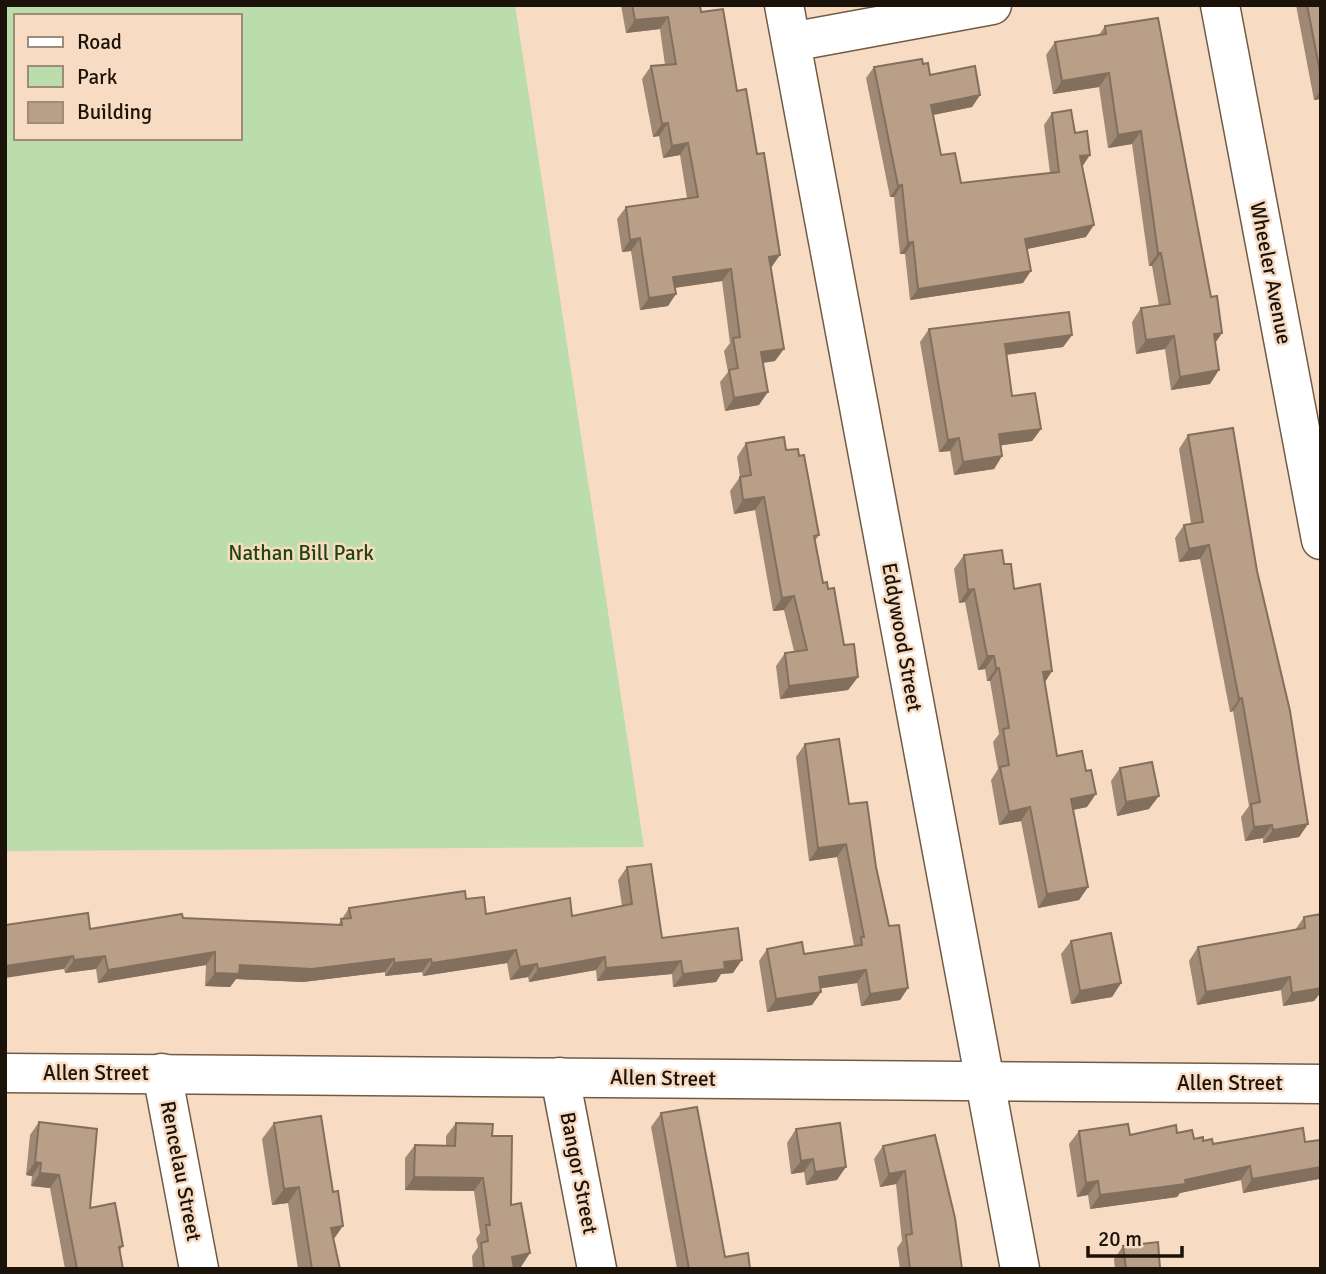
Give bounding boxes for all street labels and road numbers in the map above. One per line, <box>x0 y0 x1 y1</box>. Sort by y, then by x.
street label: Wheeler Avenue <box>1244 199 1298 347</box>
street label: Eddywood Street <box>876 560 928 714</box>
street label: Allen Street <box>43 1060 149 1086</box>
street label: Allen Street <box>610 1064 716 1092</box>
street label: Allen Street <box>1177 1070 1283 1096</box>
street label: Rencelau Street <box>155 1099 207 1243</box>
street label: Bangor Street <box>554 1110 604 1236</box>

